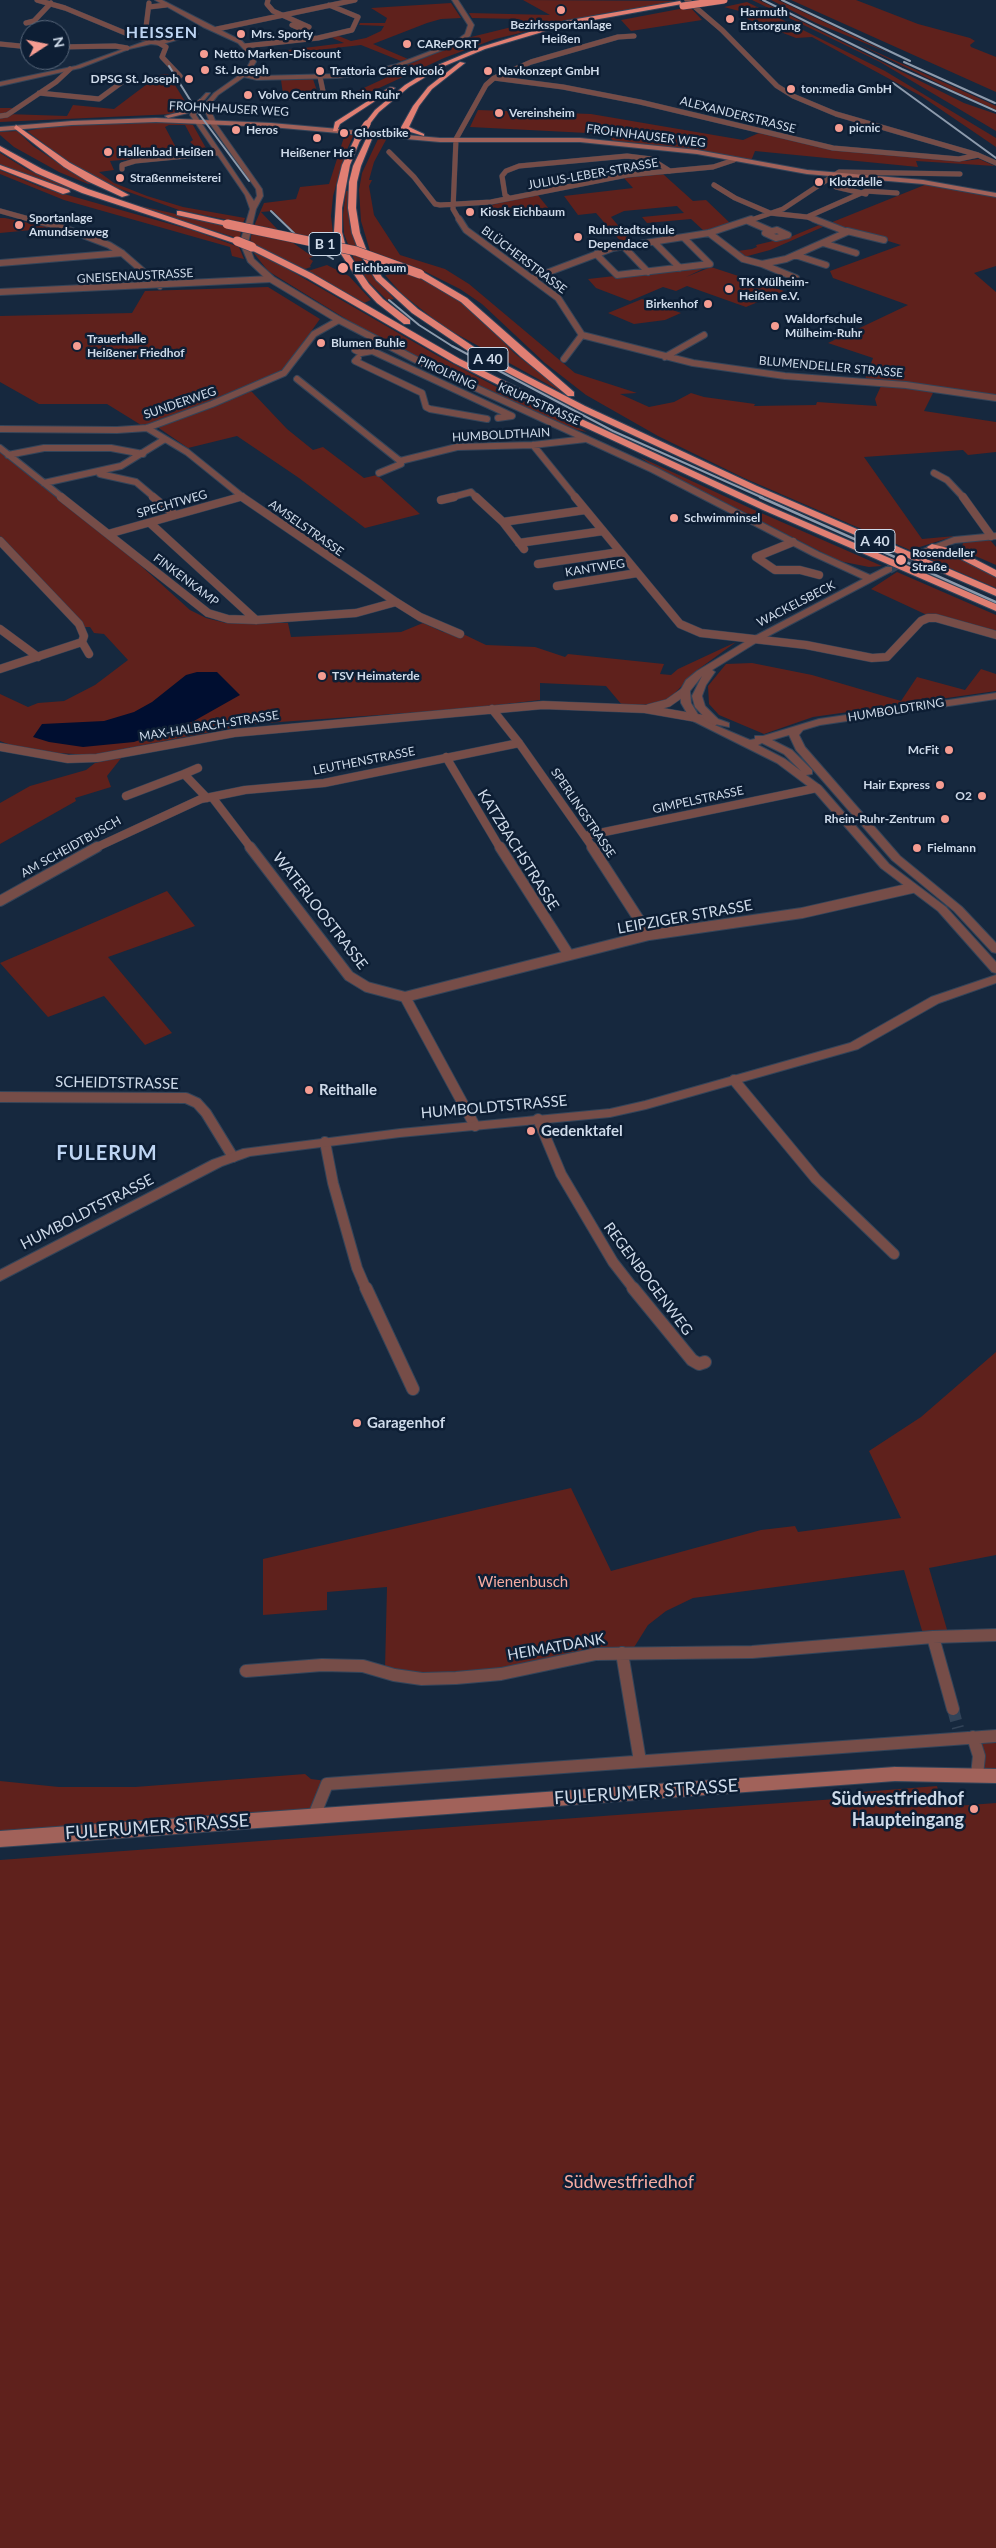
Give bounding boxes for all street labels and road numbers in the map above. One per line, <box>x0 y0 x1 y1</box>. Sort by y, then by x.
street label: ALEXANDERSTRASSE <box>679 94 797 136</box>
street label: FROHNHAUSER WEG <box>169 99 289 119</box>
street label: FROHNHAUSER WEG <box>586 122 706 150</box>
street label: JULIUS-LEBER-STRASSE <box>527 155 659 193</box>
street label: BLÜCHERSTRASSE <box>478 223 570 297</box>
road number: B 1 <box>309 232 341 255</box>
street label: GNEISENAUSTRASSE <box>76 266 194 286</box>
road number: A 40 <box>468 348 508 370</box>
street label: PIROLRING <box>416 353 478 393</box>
street label: BLUMENDELLER STRASSE <box>758 354 904 380</box>
street label: KRUPPSTRASSE <box>496 380 582 428</box>
street label: SUNDERWEG <box>142 384 218 422</box>
street label: HUMBOLDTHAIN <box>452 425 550 445</box>
street label: SPECHTWEG <box>135 487 209 521</box>
street label: AMSELSTRASSE <box>266 497 346 559</box>
road number: A 40 <box>855 530 895 552</box>
street label: FINKENKAMP <box>151 551 221 609</box>
street label: KANTWEG <box>564 556 626 580</box>
street label: WACKELSBECK <box>754 578 838 630</box>
street label: HUMBOLDTRING <box>847 695 945 725</box>
street label: MAX-HALBACH-STRASSE <box>138 708 280 744</box>
street label: LEUTHENSTRASSE <box>312 744 416 778</box>
street label: SPERLINGSTRASSE <box>548 766 618 860</box>
street label: GIMPELSTRASSE <box>651 783 745 817</box>
street label: KATZBACHSTRASSE <box>473 786 563 914</box>
street label: AM SCHEIDTBUSCH <box>18 813 124 881</box>
street label: WATERLOOSTRASSE <box>269 849 371 973</box>
street label: LEIPZIGER STRASSE <box>616 896 754 938</box>
street label: SCHEIDTSTRASSE <box>55 1073 179 1093</box>
street label: HUMBOLDTSTRASSE <box>420 1092 568 1122</box>
street label: HUMBOLDTSTRASSE <box>17 1171 157 1253</box>
street label: REGENBOGENWEG <box>600 1219 696 1339</box>
street label: HEIMATDANK <box>506 1630 606 1664</box>
street label: FULERUMER STRASSE <box>553 1775 739 1809</box>
street label: FULERUMER STRASSE <box>64 1810 250 1844</box>

